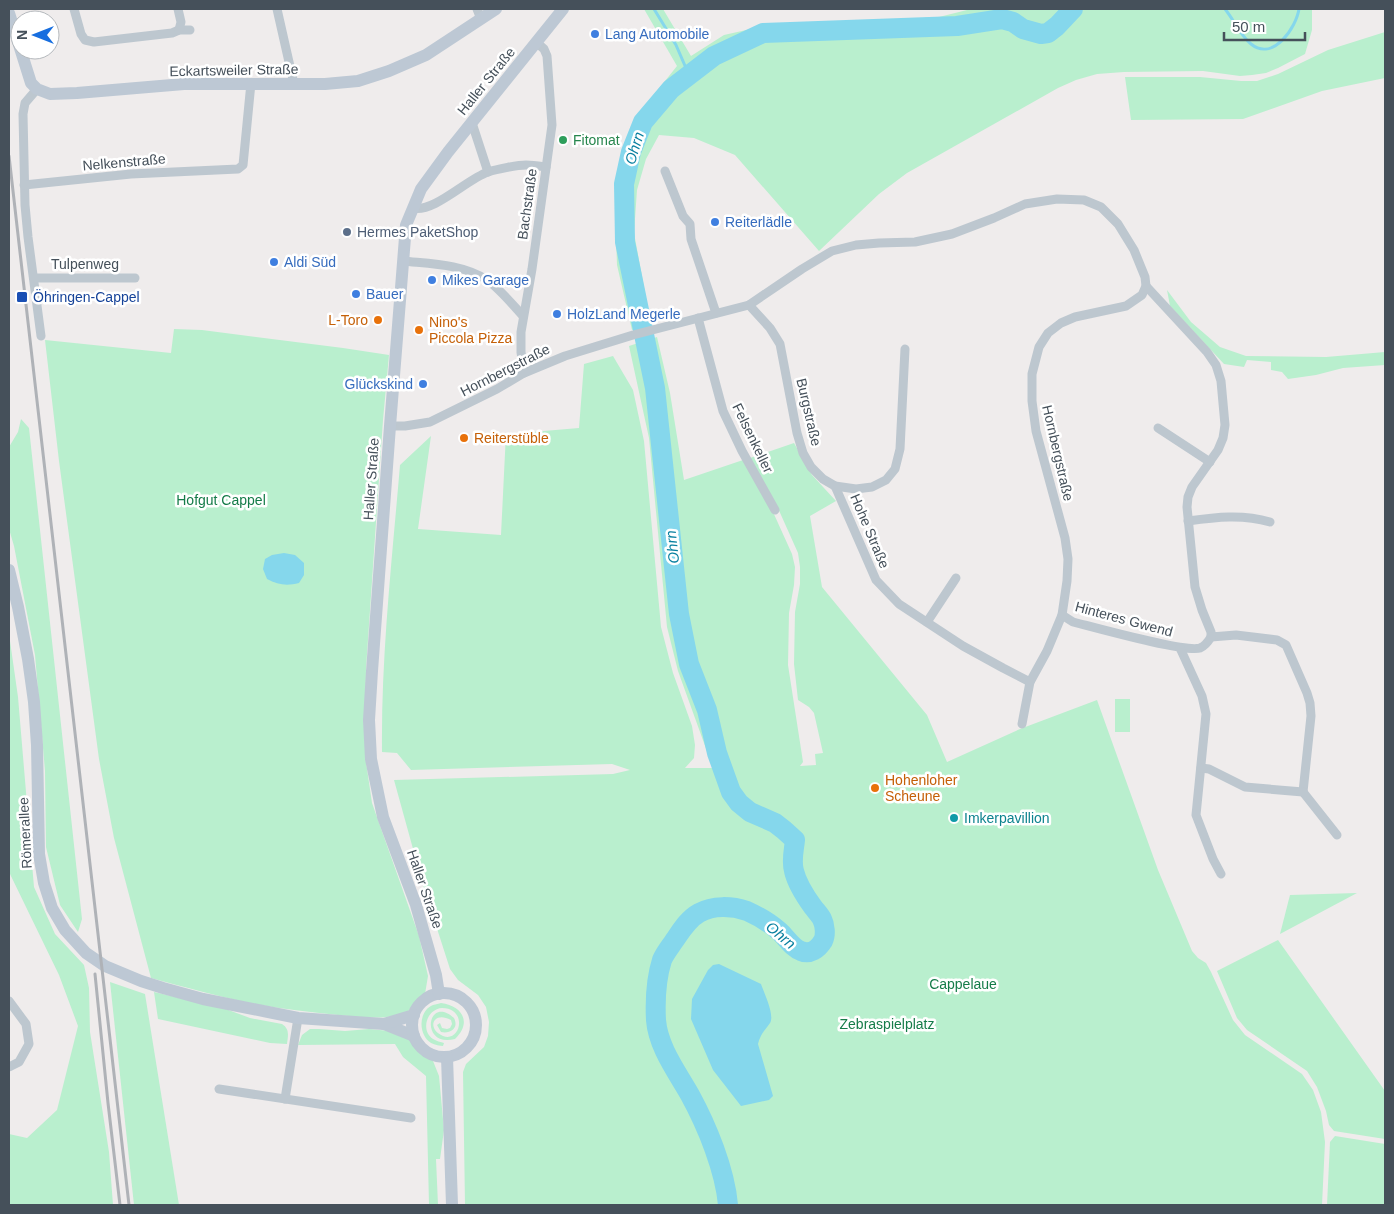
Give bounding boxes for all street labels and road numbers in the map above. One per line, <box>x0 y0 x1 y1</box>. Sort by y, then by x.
street label: Haller Straße <box>454 44 518 118</box>
street label: Eckartsweiler Straße <box>169 61 299 79</box>
street label: Nelkenstraße <box>82 150 166 174</box>
street label: Bachstraße <box>514 167 540 241</box>
street label: Tulpenweg <box>51 256 119 272</box>
street label: Hornbergstraße <box>458 341 552 399</box>
street label: Burgstraße <box>793 376 825 448</box>
street label: Felsenkeller <box>729 401 777 476</box>
street label: Hornbergstraße <box>1039 403 1077 503</box>
street label: Haller Straße <box>360 437 382 521</box>
street label: Hohe Straße <box>847 491 893 571</box>
street label: Hinteres Gwend <box>1073 598 1175 640</box>
street label: Römerallee <box>15 797 35 869</box>
street label: Haller Straße <box>404 847 446 931</box>

